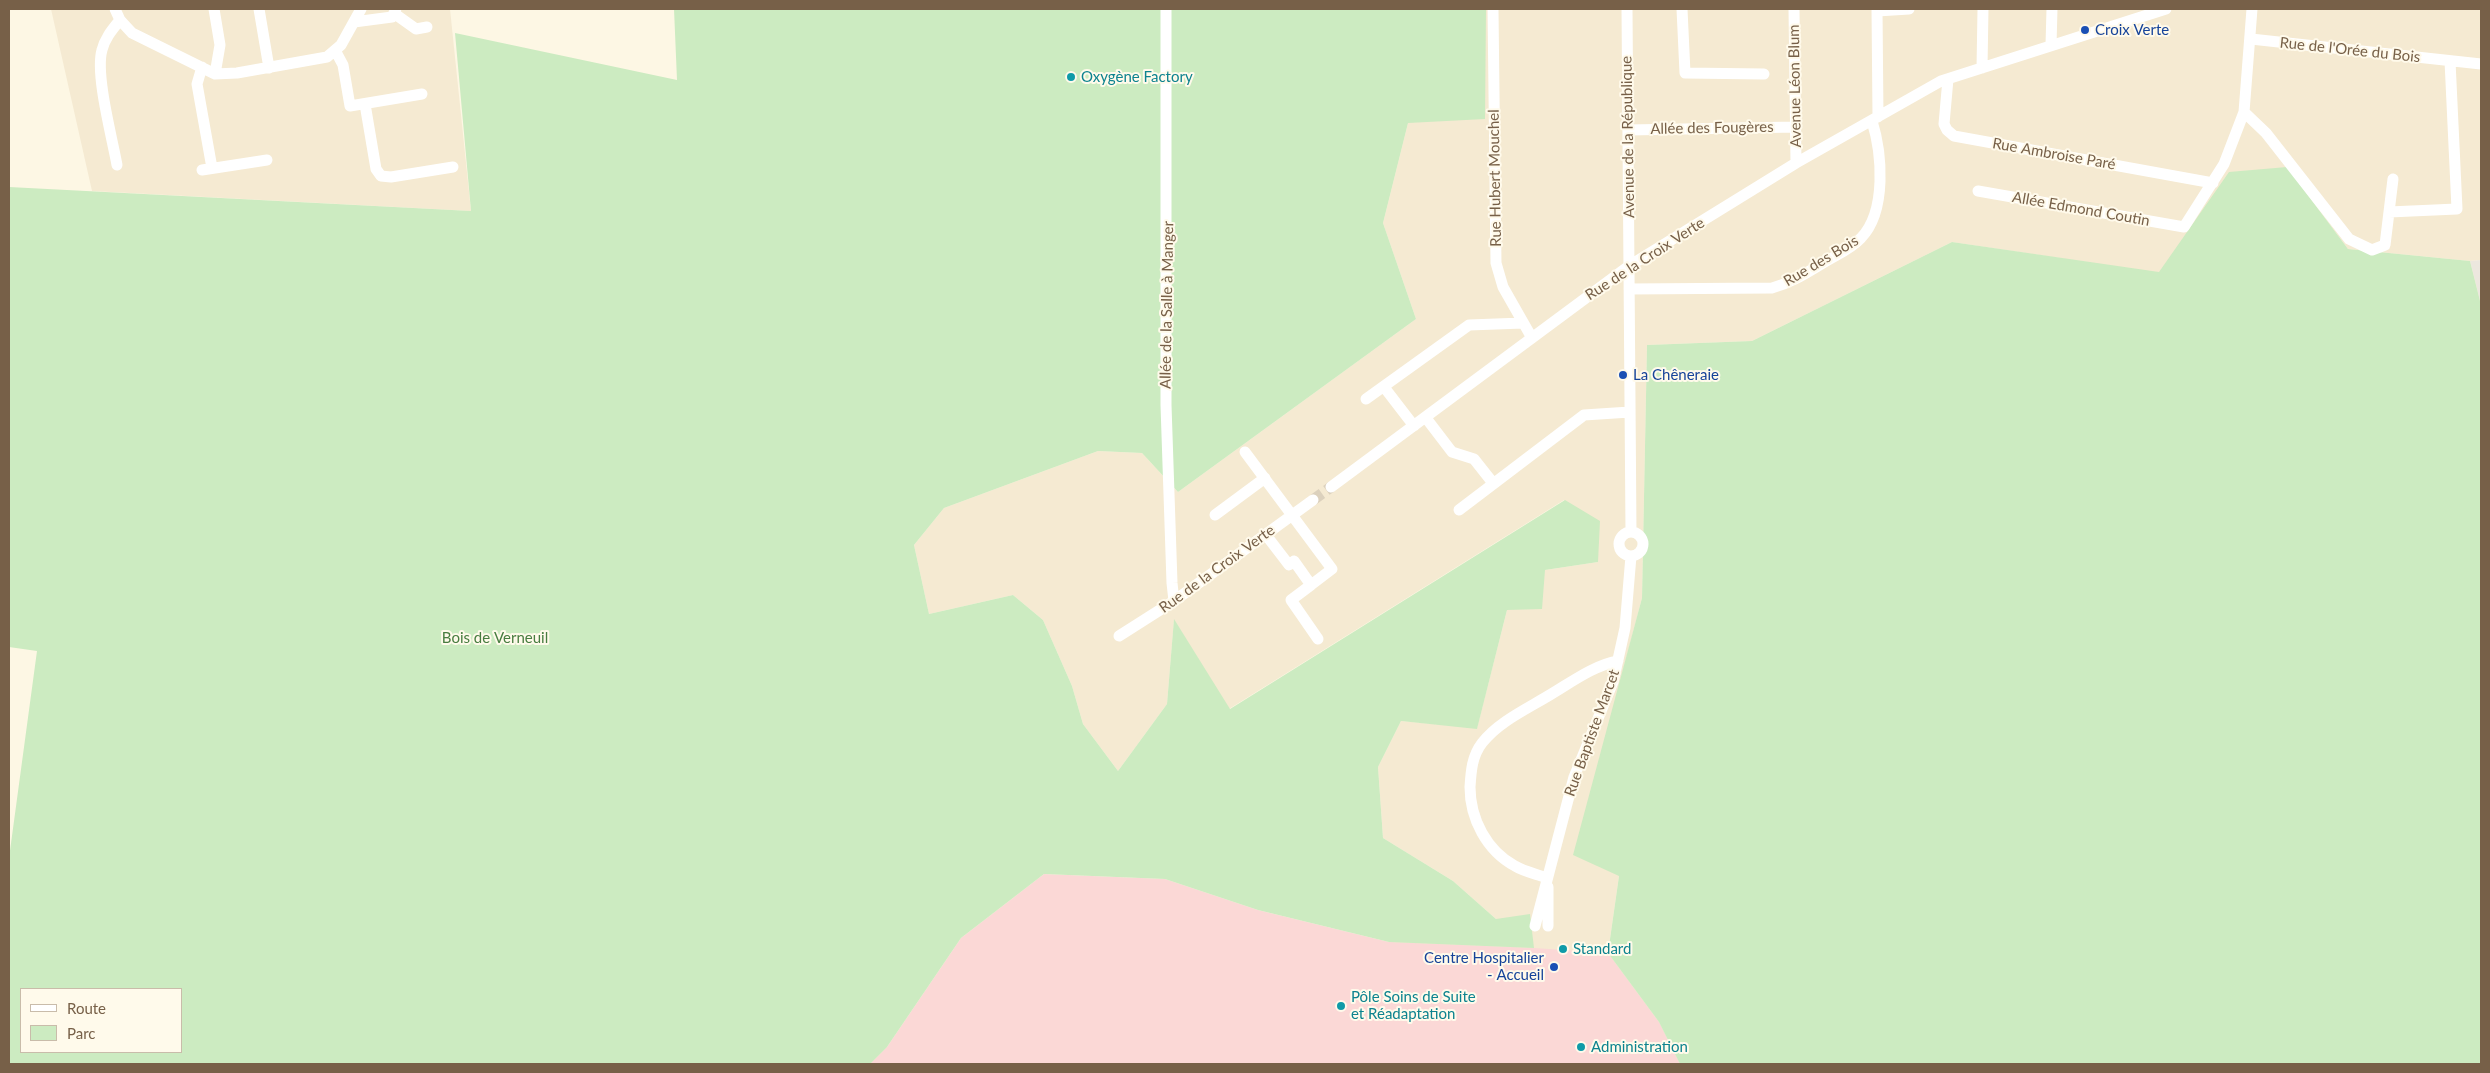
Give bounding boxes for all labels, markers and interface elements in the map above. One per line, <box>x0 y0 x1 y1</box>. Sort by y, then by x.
place label: Croix Verte <box>2095 21 2169 39</box>
street label: Avenue Léon Blum <box>1785 24 1805 148</box>
marker: Croix Verte <box>2079 24 2091 36</box>
street label: Rue de l'Orée du Bois <box>2279 34 2421 66</box>
street label: Avenue de la République <box>1618 56 1638 218</box>
place label: Oxygène Factory <box>1081 68 1193 86</box>
marker: Oxygène Factory <box>1065 71 1077 83</box>
street label: Rue Hubert Mouchel <box>1485 109 1505 247</box>
street label: Allée des Fougères <box>1650 118 1774 138</box>
street label: Rue Ambroise Paré <box>1991 134 2117 174</box>
street label: Allée Edmond Coutin <box>2011 188 2151 230</box>
street label: Rue de la Croix Verte <box>1582 214 1708 304</box>
street label: Allée de la Salle à Manger <box>1157 221 1177 389</box>
street label: Rue des Bois <box>1780 232 1862 290</box>
place label: La Chêneraie <box>1633 366 1719 384</box>
marker: La Chêneraie <box>1617 369 1629 381</box>
street label: Rue de la Croix Verte <box>1156 521 1278 617</box>
park label: Bois de Verneuil <box>442 629 548 647</box>
street label: Rue Baptiste Marcet <box>1561 667 1623 799</box>
place label: Standard <box>1573 940 1631 958</box>
marker: Standard <box>1557 943 1569 955</box>
place label: Centre Hospitalier - Accueil <box>1424 949 1544 984</box>
marker: Centre Hospitalier - Accueil <box>1548 961 1560 973</box>
legend <box>20 988 182 1053</box>
place label: Pôle Soins de Suite et Réadaptation <box>1351 988 1476 1023</box>
text: Route <box>67 999 106 1017</box>
marker: Pôle Soins de Suite et Réadaptation <box>1335 1000 1347 1012</box>
text: Parc <box>67 1024 96 1042</box>
place label: Administration <box>1591 1038 1688 1056</box>
marker: Administration <box>1575 1041 1587 1053</box>

